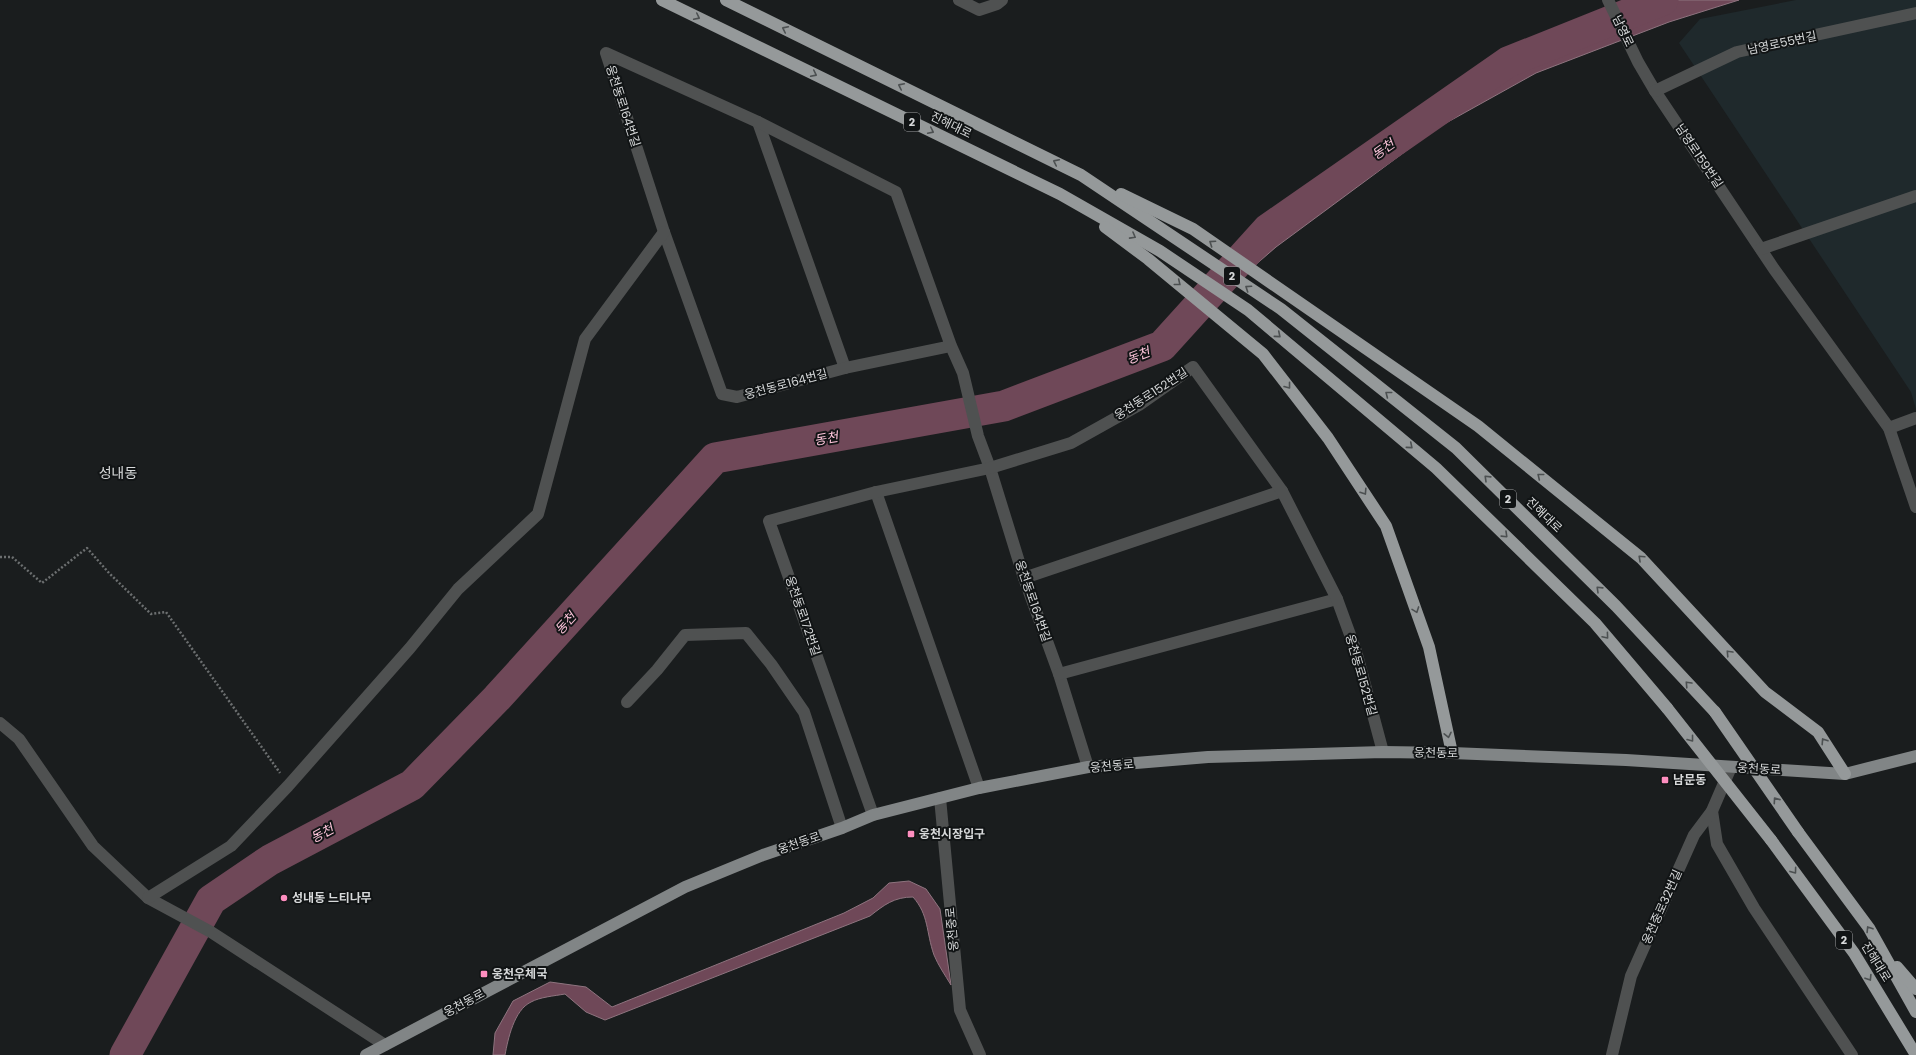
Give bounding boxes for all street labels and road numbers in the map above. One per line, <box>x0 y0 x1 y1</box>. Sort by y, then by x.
street label: 남영로 <box>1609 12 1638 49</box>
street label: 남영로55번길 <box>1746 27 1818 58</box>
street label: 웅천동로164번길 <box>602 63 645 149</box>
street label: 진해대로 <box>928 107 975 142</box>
road number: 2 <box>904 113 920 131</box>
street label: 남영로159번길 <box>1672 120 1727 191</box>
road number: 2 <box>1224 267 1240 285</box>
street label: 웅천동로152번길 <box>1111 363 1191 424</box>
street label: 웅천동로164번길 <box>742 364 829 403</box>
road number: 2 <box>1500 490 1516 508</box>
street label: 진해대로 <box>1523 493 1566 536</box>
street label: 웅천동로164번길 <box>1012 558 1055 644</box>
street label: 웅천동로172번길 <box>782 574 825 658</box>
street label: 웅천동로152번길 <box>1342 632 1381 718</box>
street label: 웅천동로 <box>1414 744 1458 761</box>
street label: 웅천동로 <box>1089 755 1135 776</box>
street label: 웅천동로 <box>1737 759 1782 778</box>
street label: 웅천동로 <box>775 827 822 858</box>
street label: 웅천중로32번길 <box>1637 867 1686 947</box>
street label: 웅천중로 <box>941 906 962 952</box>
road number: 2 <box>1836 931 1852 949</box>
street label: 진해대로 <box>1858 939 1895 985</box>
street label: 웅천동로 <box>440 985 487 1020</box>

